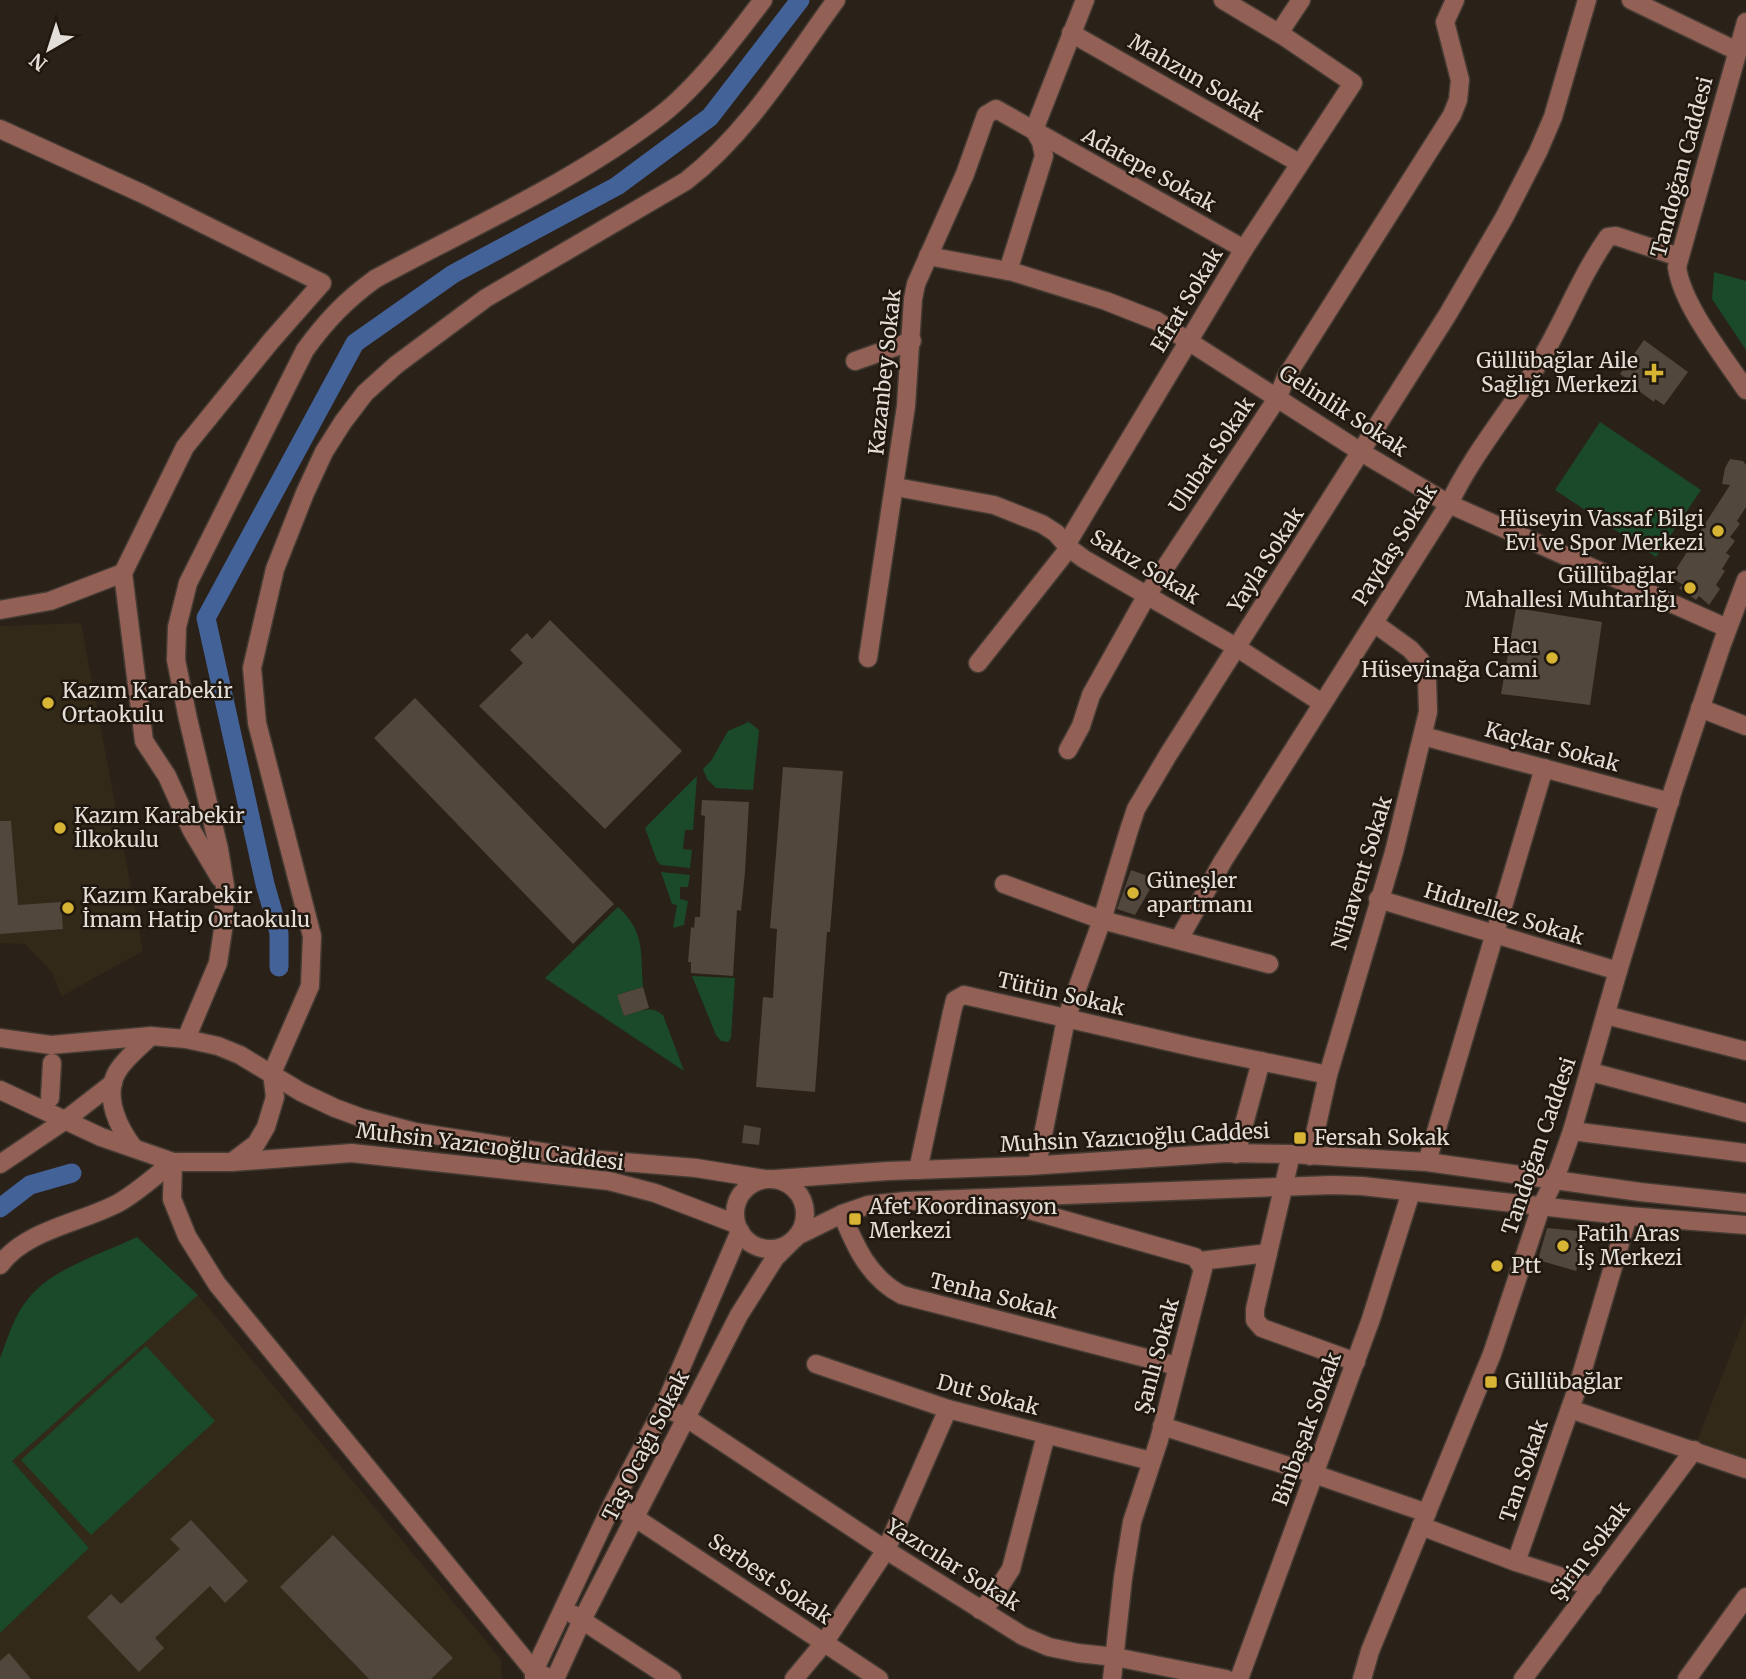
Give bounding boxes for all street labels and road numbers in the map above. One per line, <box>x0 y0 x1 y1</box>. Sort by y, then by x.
street label: Mahzun Sokak <box>1124 28 1269 128</box>
street label: Tandoğan Caddesi <box>1644 73 1719 260</box>
street label: Adatepe Sokak <box>1076 121 1222 218</box>
street label: Efrat Sokak <box>1145 242 1229 357</box>
street label: Kazanbey Sokak <box>862 287 907 456</box>
street label: Gelinlik Sokak <box>1274 359 1413 463</box>
street label: Ulubat Sokak <box>1163 391 1261 518</box>
street label: Paydaş Sokak <box>1347 478 1443 610</box>
street label: Yayla Sokak <box>1221 501 1310 618</box>
street label: Sakız Sokak <box>1085 523 1206 610</box>
street label: Kaçkar Sokak <box>1482 716 1623 778</box>
street label: Nihavent Sokak <box>1325 792 1398 953</box>
street label: Hıdırellez Sokak <box>1421 876 1588 951</box>
street label: Tütün Sokak <box>995 966 1128 1021</box>
street label: Tandoğan Caddesi <box>1495 1053 1582 1238</box>
street label: Muhsin Yazıcıoğlu Caddesi <box>354 1117 626 1176</box>
street label: Muhsin Yazıcıoğlu Caddesi <box>999 1117 1271 1158</box>
street label: Tenha Sokak <box>927 1267 1062 1325</box>
street label: Şanlı Sokak <box>1128 1294 1185 1417</box>
street label: Binbaşak Sokak <box>1266 1348 1347 1509</box>
street label: Taş Ocağı Sokak <box>596 1365 695 1526</box>
street label: Dut Sokak <box>934 1368 1043 1421</box>
street label: Tan Sokak <box>1493 1415 1554 1526</box>
street label: Şirin Sokak <box>1544 1495 1636 1605</box>
street label: Yazıcılar Sokak <box>880 1512 1026 1617</box>
street label: Serbest Sokak <box>703 1527 838 1630</box>

